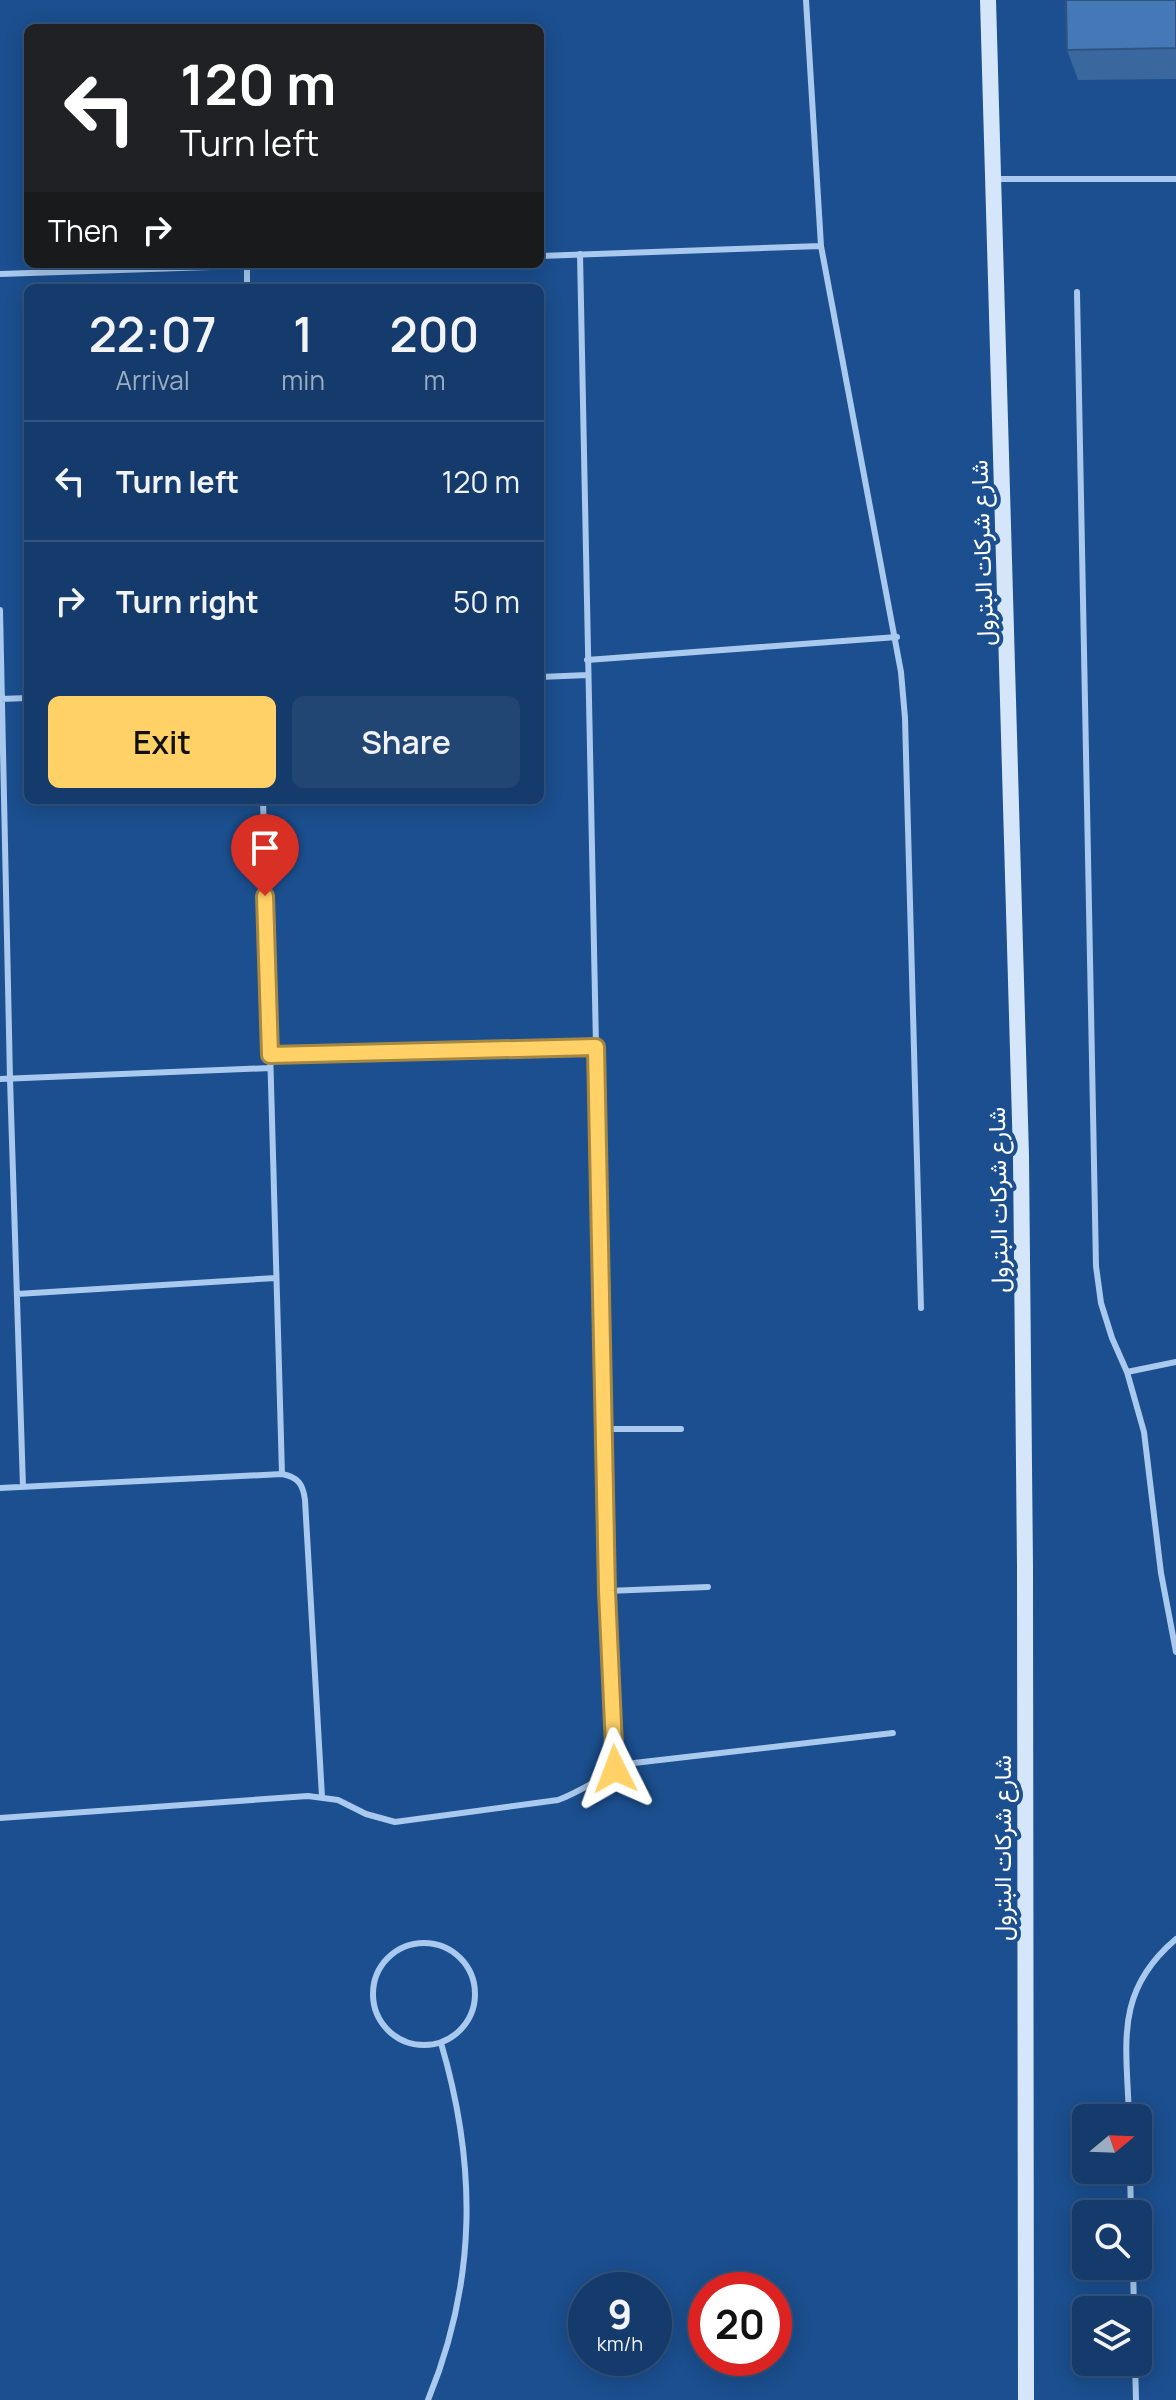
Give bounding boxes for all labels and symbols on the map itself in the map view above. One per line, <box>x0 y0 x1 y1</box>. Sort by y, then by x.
street label: شارع شركات البترول <box>961 459 1002 647</box>
pin <box>231 814 299 896</box>
street label: شارع شركات البترول <box>979 1107 1016 1293</box>
position arrow <box>573 1727 657 1811</box>
street label: شارع شركات البترول <box>985 1755 1019 1941</box>
north arrow <box>1072 2104 1152 2184</box>
speed limit sign: 20 <box>688 2272 792 2376</box>

